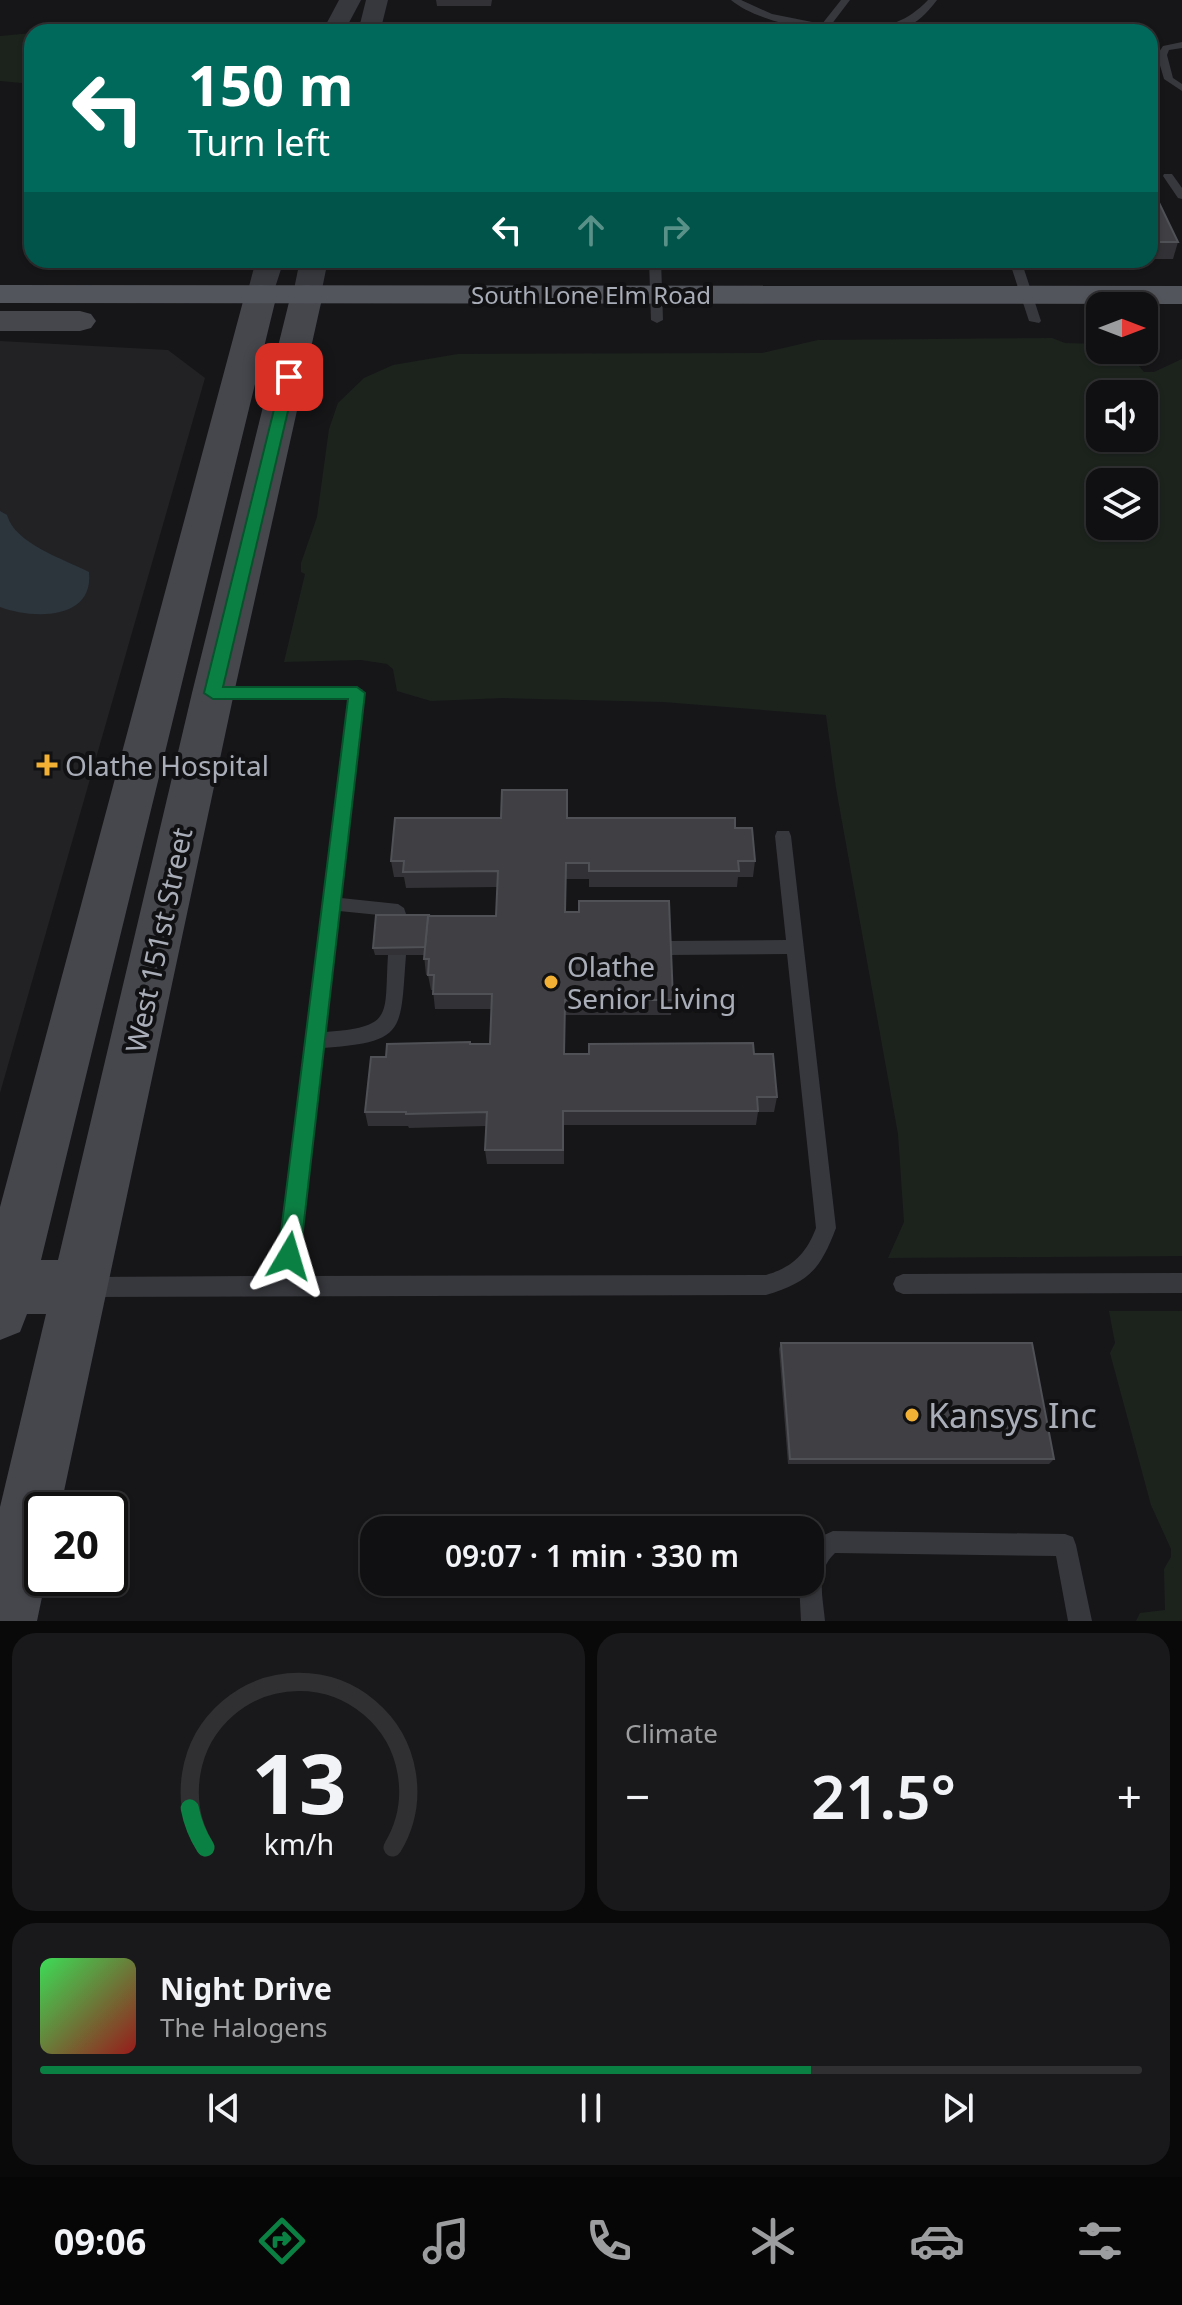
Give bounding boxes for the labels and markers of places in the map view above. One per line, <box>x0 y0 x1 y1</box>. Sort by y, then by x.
pin <box>255 343 323 411</box>
place label: Olathe Hospital <box>65 746 269 784</box>
marker: Olathe Hospital <box>36 754 58 776</box>
place label: Olathe Senior Living <box>567 947 736 1017</box>
marker: Olathe Senior Living <box>542 973 560 991</box>
place label: Kansys Inc <box>928 1392 1097 1438</box>
marker: Kansys Inc <box>903 1406 921 1424</box>

